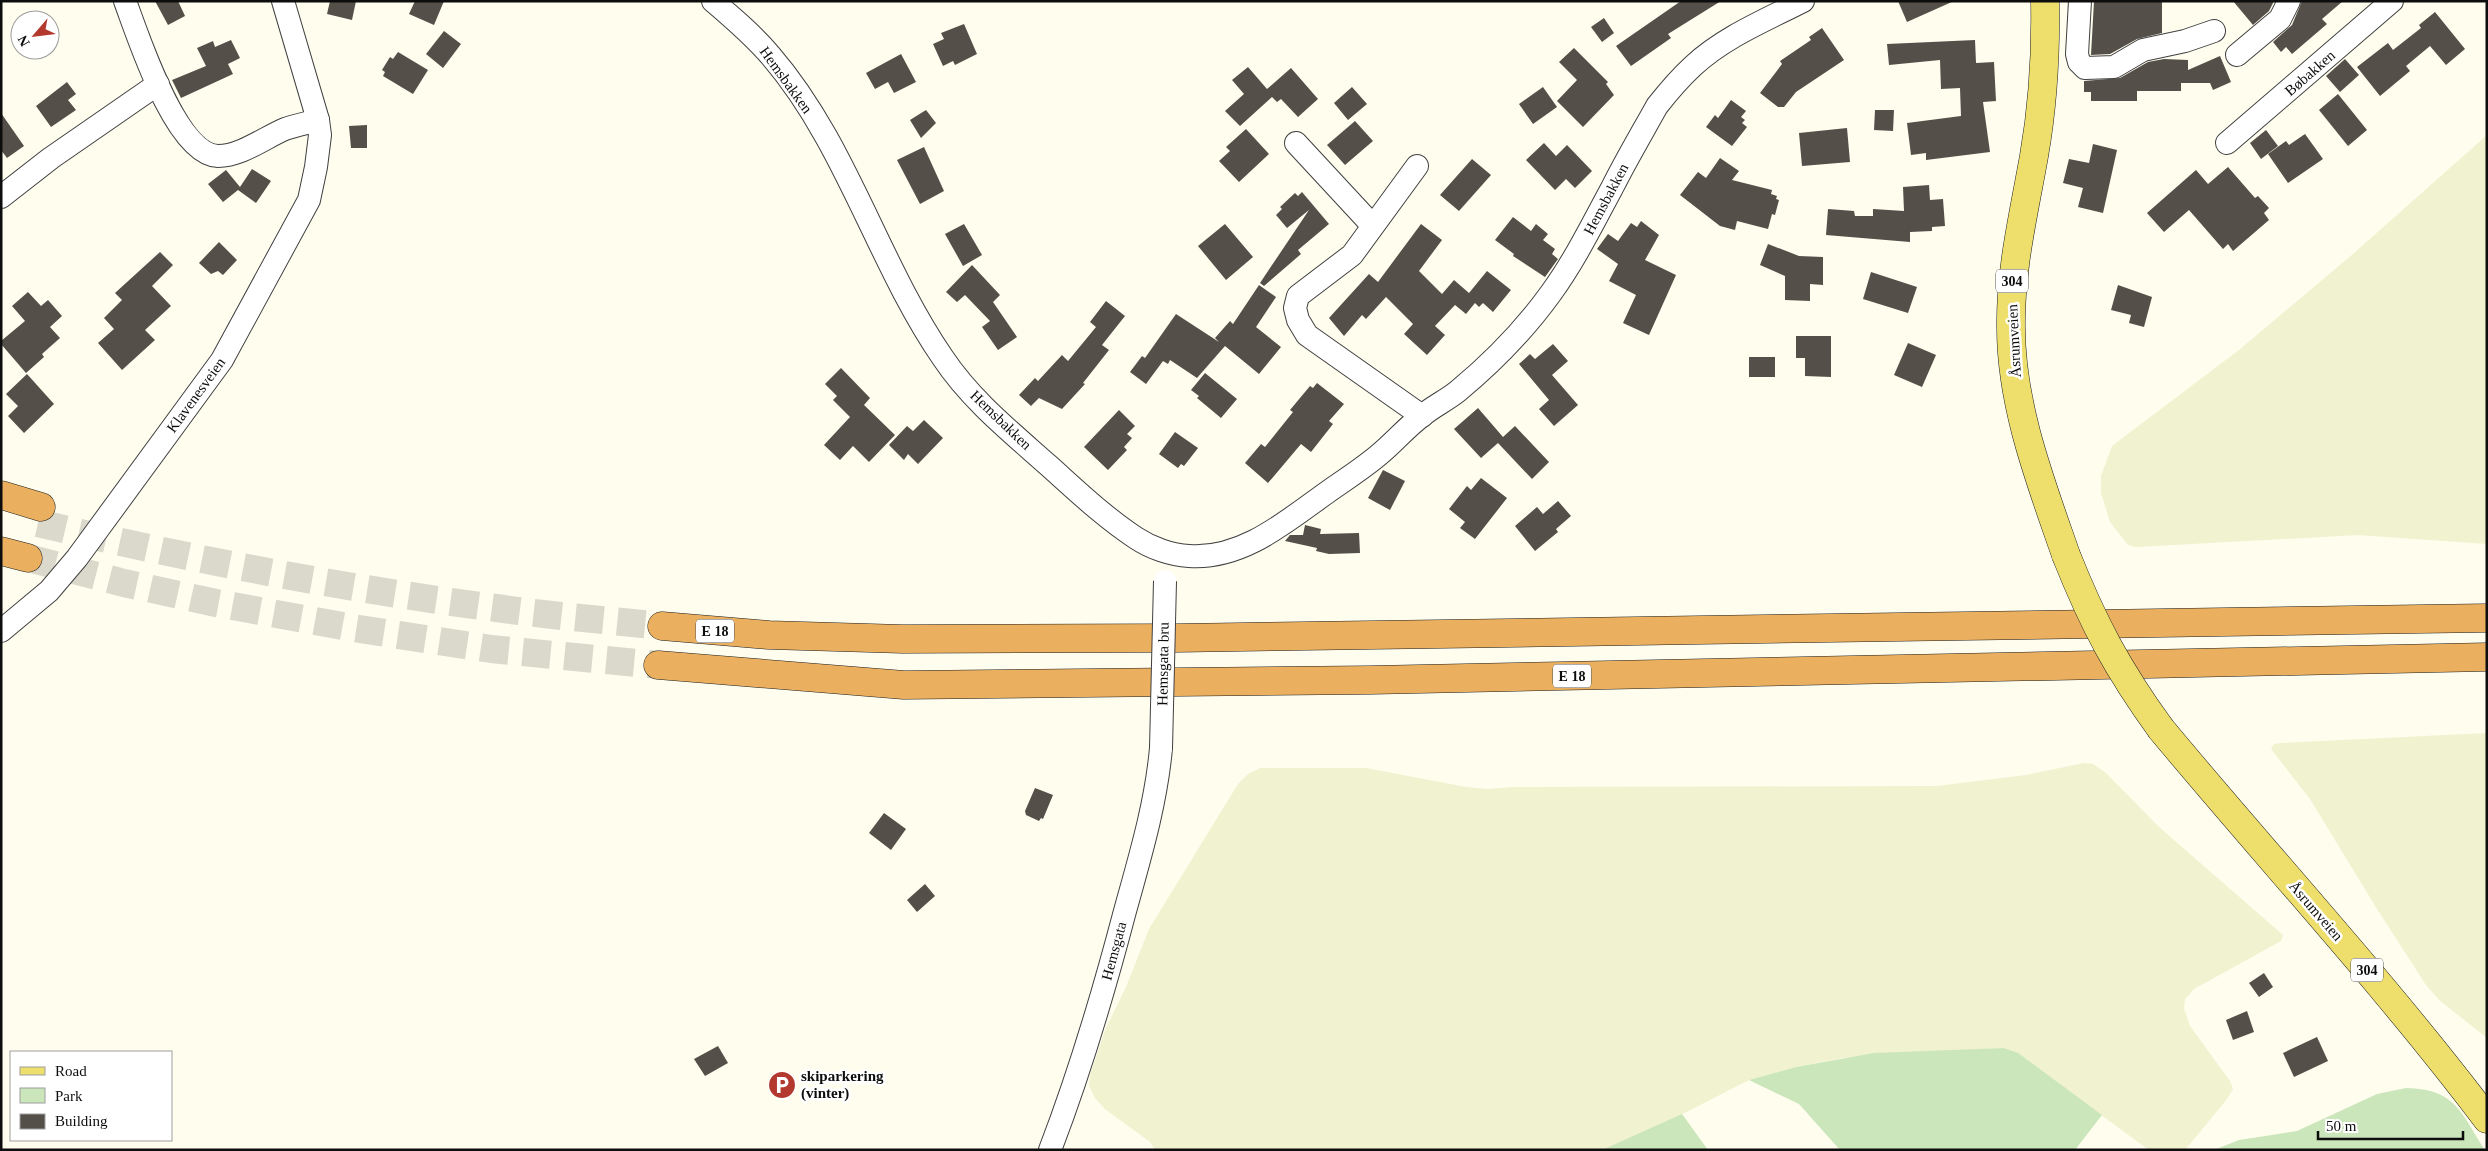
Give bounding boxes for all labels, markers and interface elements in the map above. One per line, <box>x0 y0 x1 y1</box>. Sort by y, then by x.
north arrow <box>10 10 60 60</box>
text: N <box>15 33 33 49</box>
street label: Hemsbakken <box>757 44 816 117</box>
street label: Bøbakken <box>2282 47 2339 99</box>
street label: Hemsbakken <box>1581 160 1632 237</box>
road number: 304 <box>1996 270 2028 292</box>
street label: Åsrumveien <box>2004 303 2024 378</box>
street label: Klavenesveien <box>164 354 229 435</box>
street label: Hemsbakken <box>967 387 1035 453</box>
road number: E 18 <box>696 620 734 642</box>
street label: Hemsgata bru <box>1154 622 1172 706</box>
road number: E 18 <box>1553 664 1591 688</box>
street label: Åsrumveien <box>2286 878 2346 944</box>
street label: Hemsgata <box>1099 920 1130 982</box>
road number: 304 <box>2351 958 2383 982</box>
legend <box>10 1051 172 1141</box>
text: Road <box>55 1063 87 1079</box>
place label: skiparkering (vinter) <box>801 1068 884 1102</box>
parking icon: skiparkering (vinter) <box>767 1070 797 1100</box>
text: Park <box>55 1088 83 1104</box>
scale bar <box>2318 1108 2463 1140</box>
text: Building <box>55 1113 108 1129</box>
text: 50 m <box>2326 1118 2357 1134</box>

